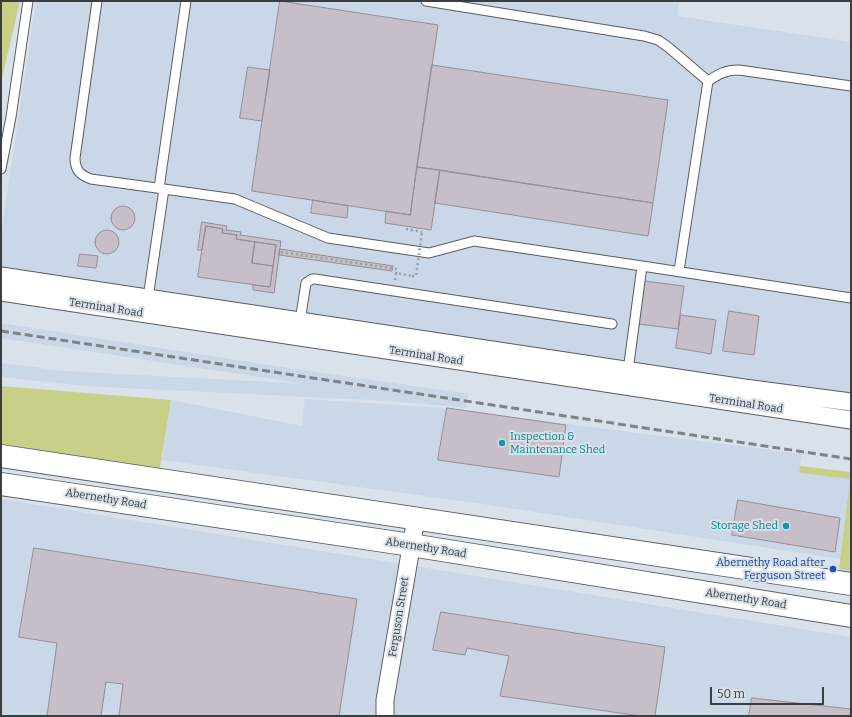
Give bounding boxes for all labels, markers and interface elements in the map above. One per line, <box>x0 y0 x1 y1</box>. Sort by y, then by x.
street label: Terminal Road <box>68 296 144 320</box>
street label: Terminal Road <box>388 344 464 368</box>
street label: Terminal Road <box>708 392 784 416</box>
place label: Inspection & Maintenance Shed <box>510 430 605 456</box>
marker: Inspection & Maintenance Shed <box>497 438 507 448</box>
street label: Abernethy Road <box>64 486 148 512</box>
place label: Storage Shed <box>711 519 778 533</box>
marker: Storage Shed <box>781 521 791 531</box>
street label: Abernethy Road <box>384 535 468 561</box>
place label: Abernethy Road after Ferguson Street <box>716 556 825 582</box>
marker: Abernethy Road after Ferguson Street <box>828 564 838 574</box>
street label: Ferguson Street <box>386 576 412 658</box>
street label: Abernethy Road <box>704 586 788 612</box>
scale bar <box>712 679 826 705</box>
text: 50 m <box>717 687 745 701</box>

